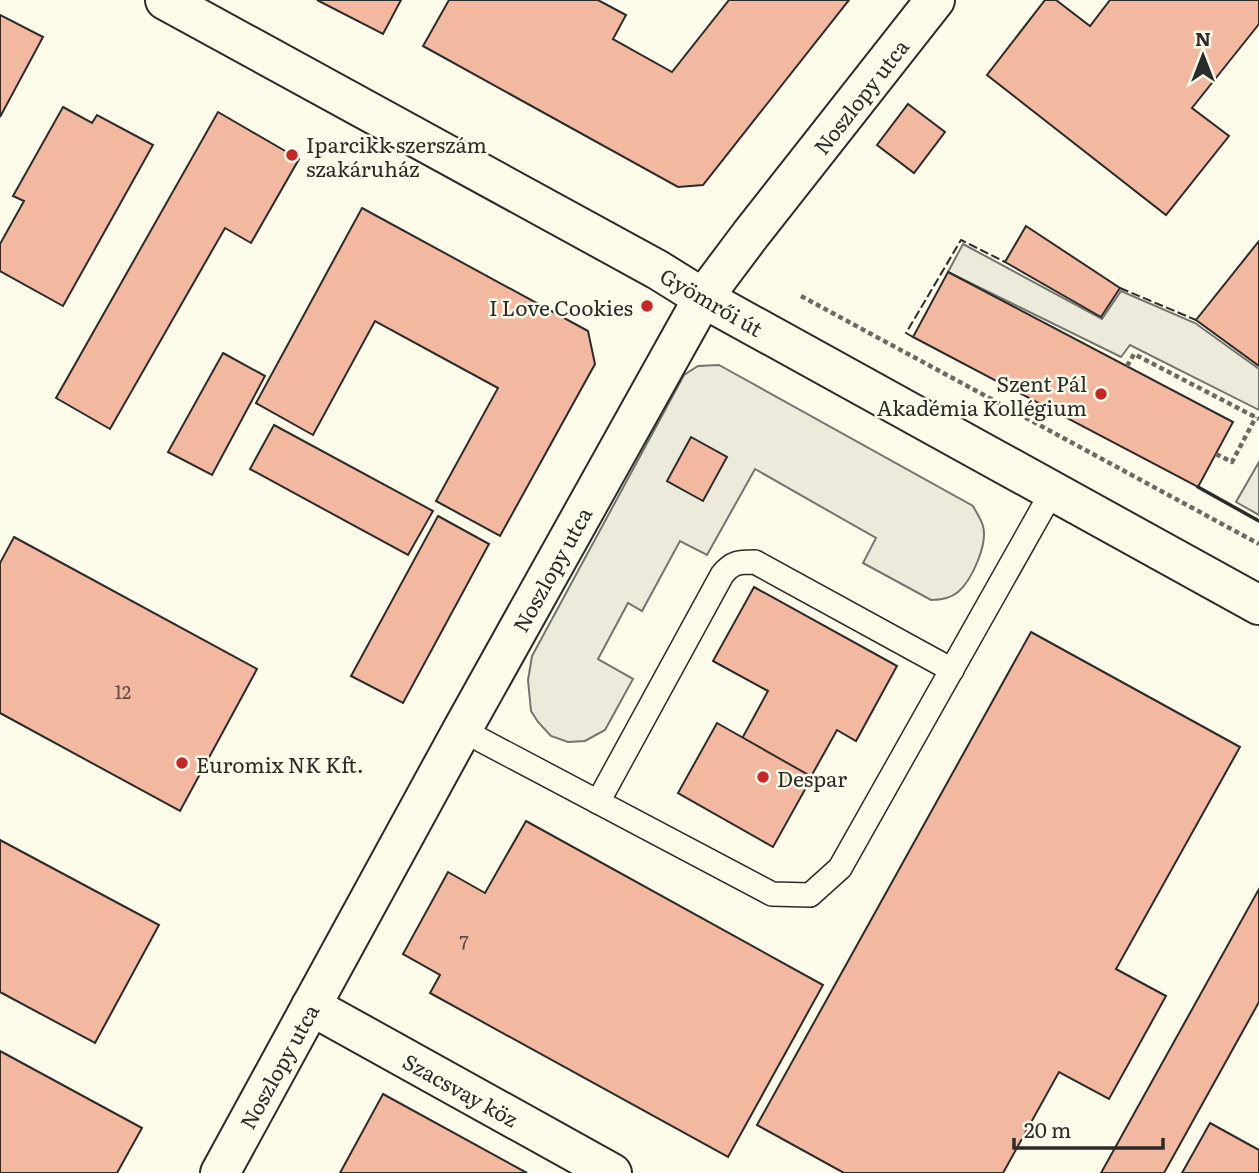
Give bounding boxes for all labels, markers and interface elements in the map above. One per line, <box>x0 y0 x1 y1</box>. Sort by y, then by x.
north arrow <box>1168 21 1238 91</box>
text: N <box>1195 24 1211 52</box>
street label: Noszlopy utca <box>805 31 915 160</box>
place label: Iparcikk szerszám szakáruház <box>306 128 487 183</box>
marker: Iparcikk szerszám szakáruház <box>284 147 300 163</box>
street label: Gyömrői út <box>655 259 769 343</box>
place label: I Love Cookies <box>489 291 633 322</box>
marker: I Love Cookies <box>639 298 655 314</box>
place label: Szent Pál Akadémia Kollégium <box>877 367 1087 422</box>
marker: Szent Pál Akadémia Kollégium <box>1093 386 1109 402</box>
street label: Noszlopy utca <box>504 500 599 637</box>
house number: 12 <box>115 678 131 705</box>
place label: Euromix NK Kft. <box>196 748 364 779</box>
marker: Euromix NK Kft. <box>174 755 190 771</box>
place label: Despar <box>777 762 847 793</box>
marker: Despar <box>755 769 771 785</box>
house number: 7 <box>459 928 469 955</box>
street label: Noszlopy utca <box>231 997 326 1134</box>
street label: Szacsvay köz <box>398 1045 524 1133</box>
scale bar <box>1014 1106 1163 1150</box>
text: 20 m <box>1024 1113 1071 1144</box>

